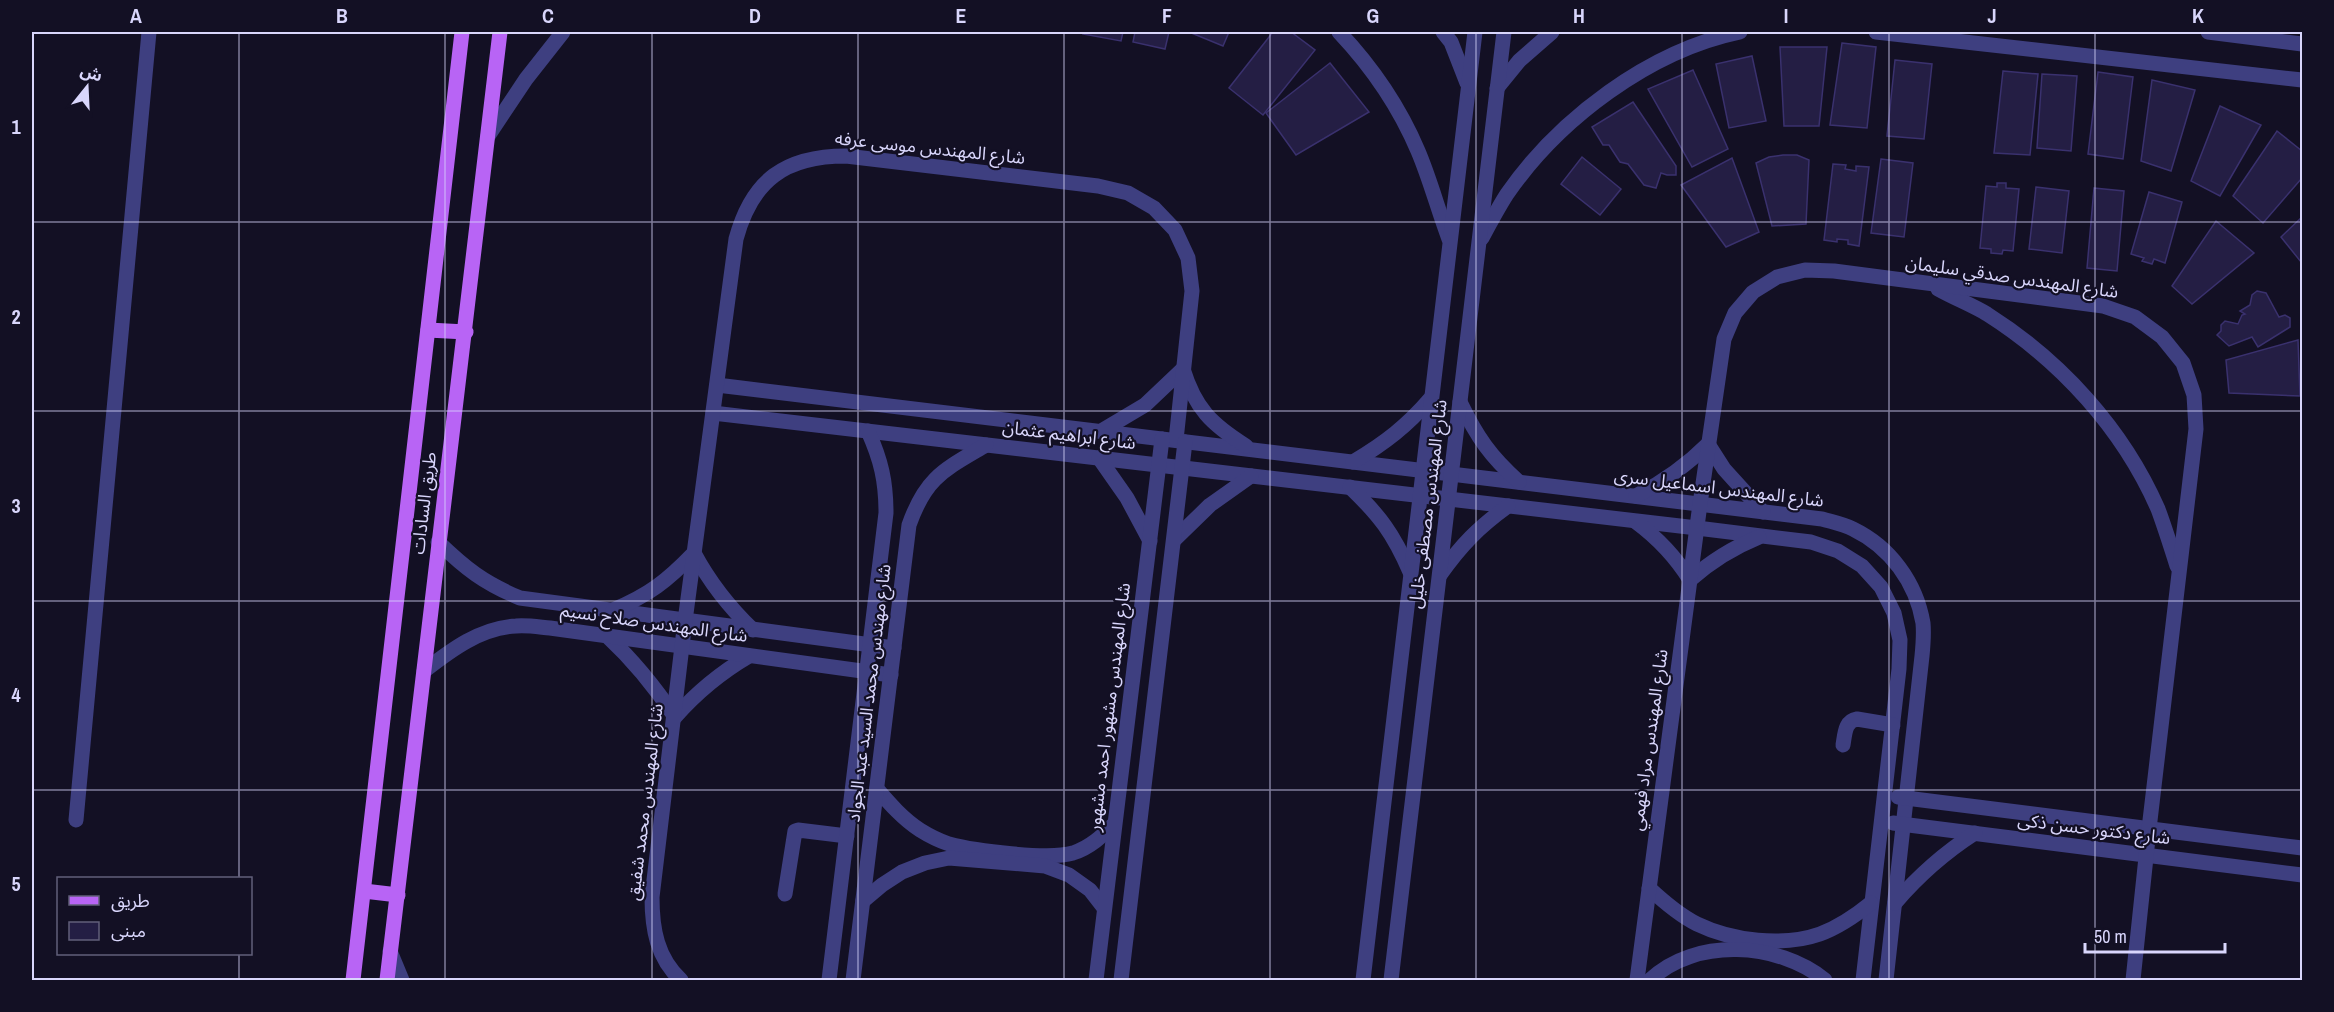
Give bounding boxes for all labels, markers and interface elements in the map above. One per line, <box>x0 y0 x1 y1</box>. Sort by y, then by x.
text: A <box>130 2 142 29</box>
text: B <box>336 2 348 29</box>
text: C <box>542 2 554 29</box>
text: D <box>749 2 761 29</box>
text: E <box>956 2 967 29</box>
text: F <box>1162 2 1172 29</box>
text: G <box>1367 2 1379 29</box>
text: H <box>1573 2 1585 29</box>
text: I <box>1784 2 1788 29</box>
text: J <box>1987 2 1997 29</box>
text: K <box>2192 2 2204 29</box>
north arrow <box>57 57 117 117</box>
text: ش <box>78 59 106 87</box>
text: 1 <box>11 113 21 140</box>
street label: شارع المهندس موسى عرفه <box>833 125 1026 172</box>
street label: شارع المهندس صدقي سليمان <box>1904 249 2120 306</box>
text: 2 <box>11 303 21 330</box>
street label: شارع المهندس مصطفى خليل <box>1402 398 1455 610</box>
street label: شارع ابراهيم عثمان <box>1001 414 1137 457</box>
street label: طريق السادات <box>405 450 442 556</box>
street label: شارع المهندس اسماعيل سرى <box>1612 462 1825 515</box>
text: 3 <box>11 492 21 519</box>
street label: شارع مهندس محمد السيد عبد الجواد <box>840 563 899 824</box>
street label: شارع المهندس مشهور احمد مشهور <box>1081 581 1138 834</box>
street label: شارع المهندس صلاح نسيم <box>559 597 749 650</box>
street label: شارع المهندس مراد فهمي <box>1623 647 1676 833</box>
text: 4 <box>11 681 21 708</box>
street label: شارع المهندس محمد شفيق <box>620 702 671 902</box>
street label: شارع دكتور حسن ذكى <box>2016 807 2172 852</box>
text: 5 <box>11 870 21 897</box>
legend <box>57 877 252 955</box>
text: طريق <box>111 888 150 913</box>
scale bar <box>2085 916 2224 954</box>
text: مبنى <box>111 918 146 943</box>
text: 50 m <box>2094 924 2127 949</box>

